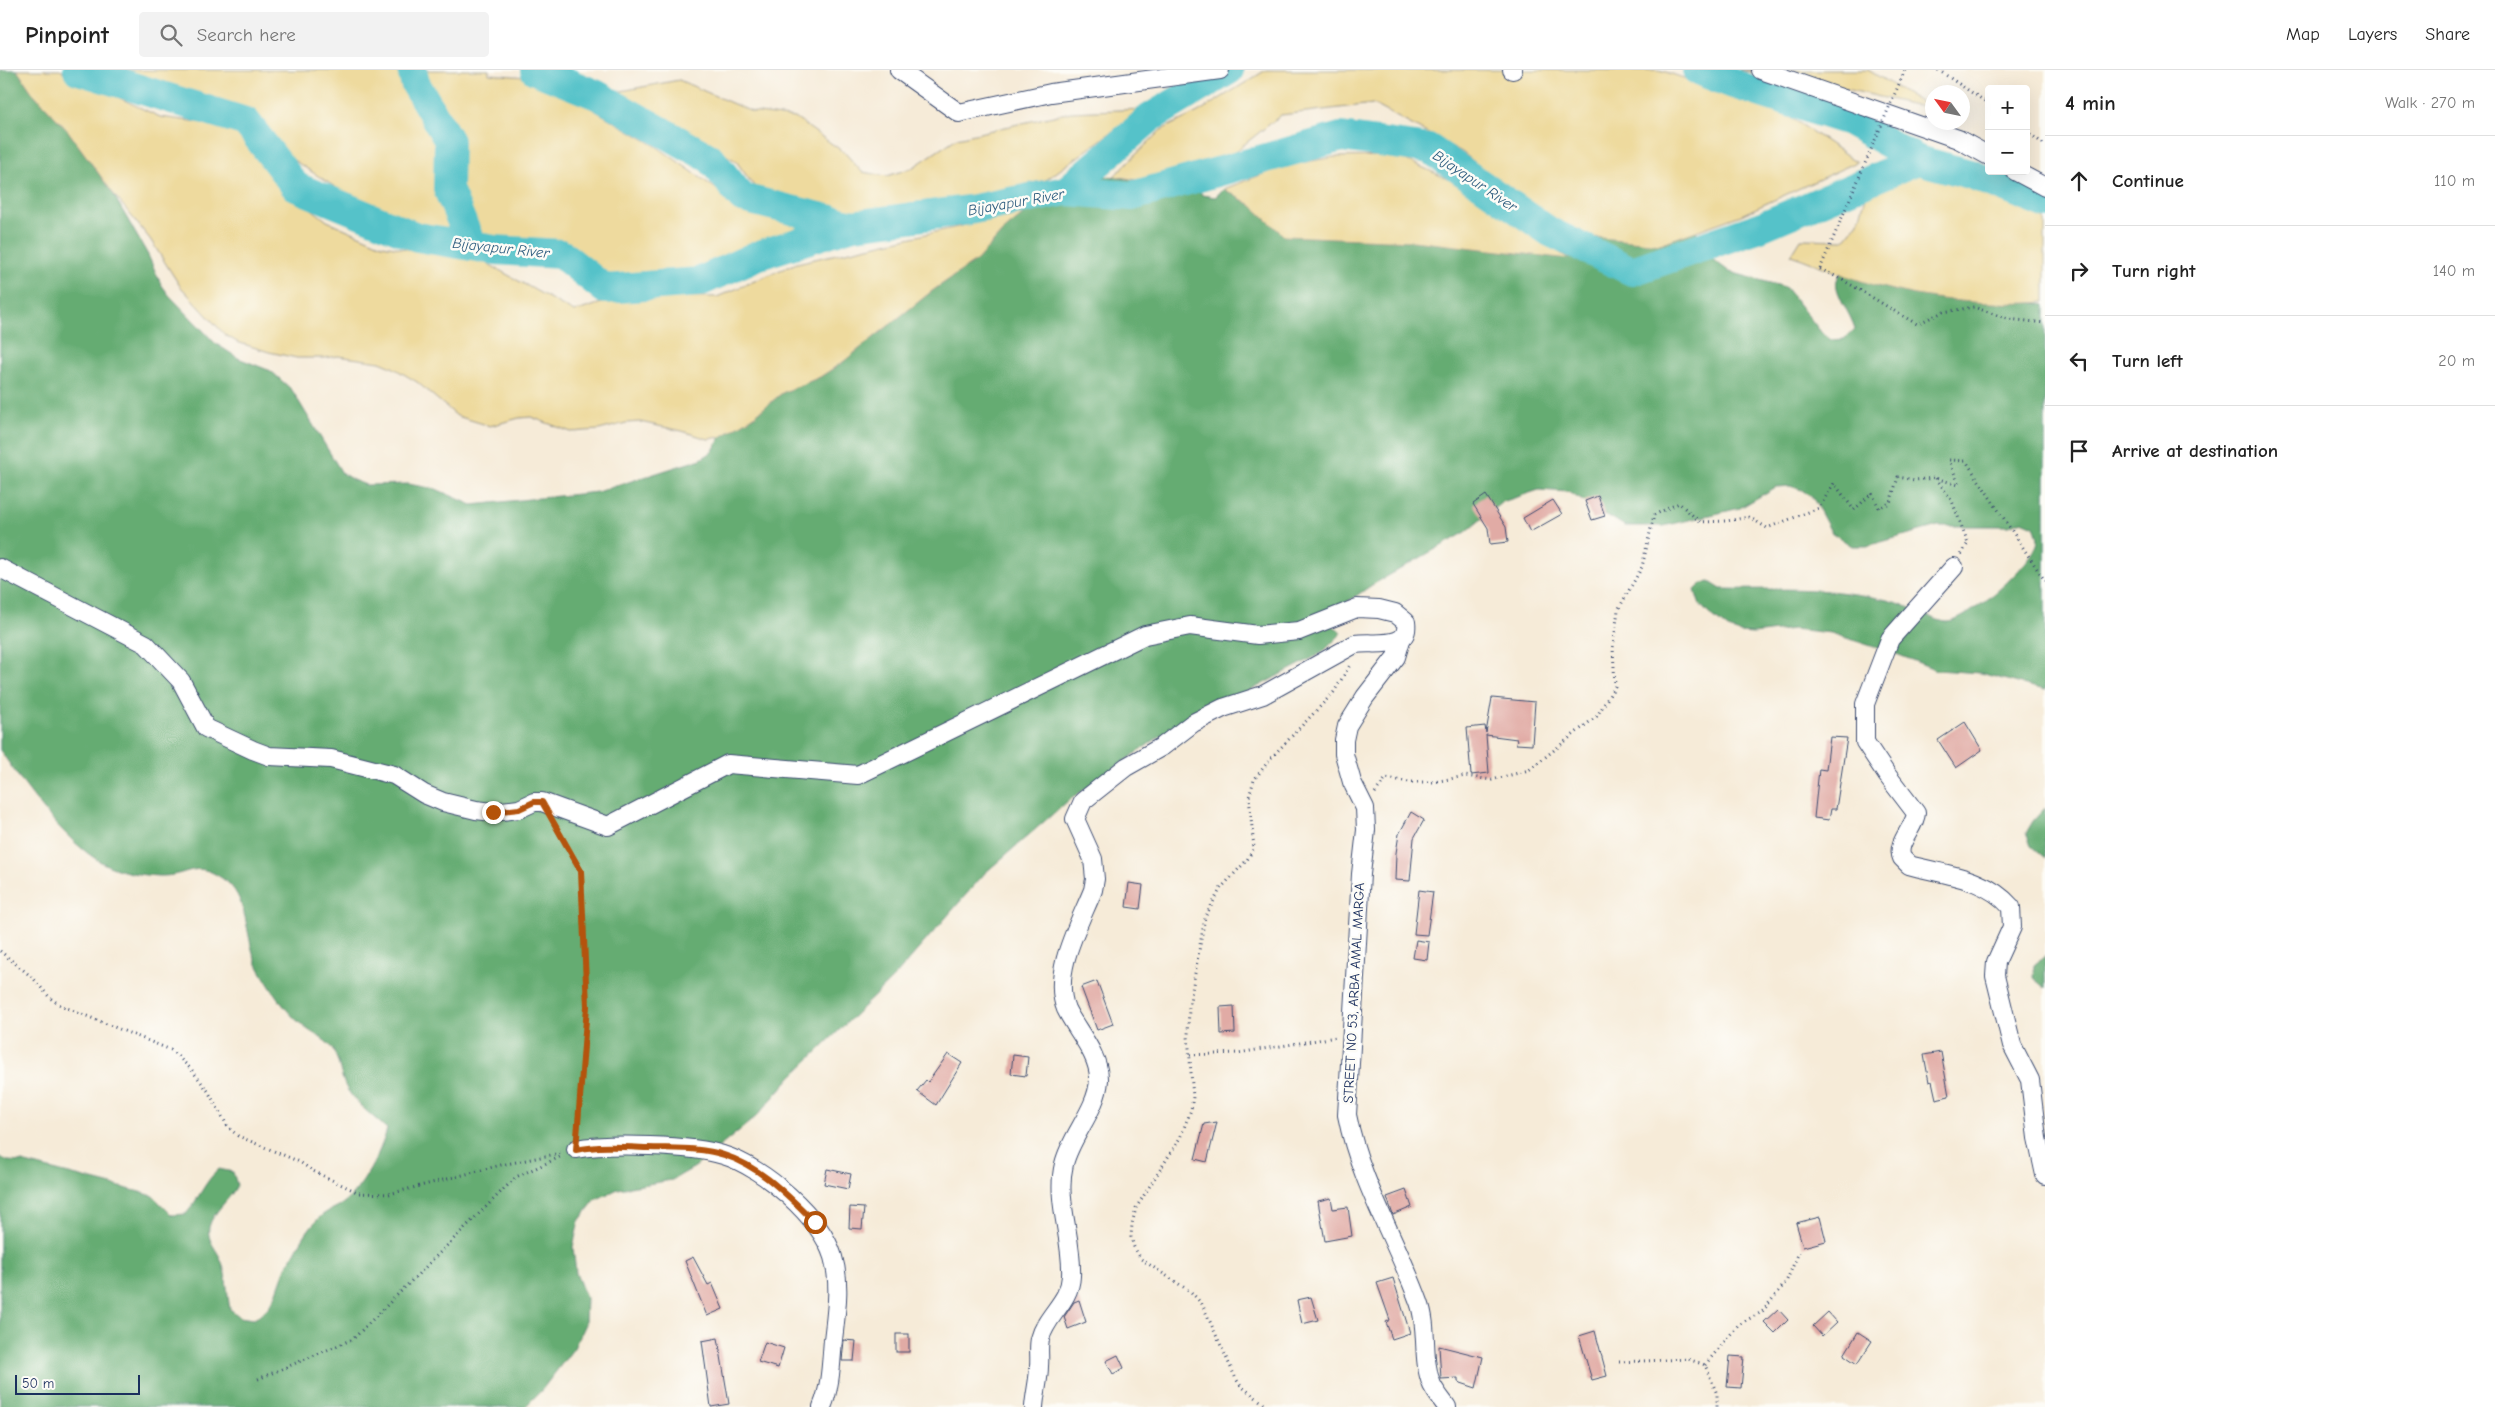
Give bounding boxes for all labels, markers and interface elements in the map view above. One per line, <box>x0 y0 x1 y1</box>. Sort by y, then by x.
search box <box>139 12 489 57</box>
text: Pinpoint <box>25 21 109 49</box>
icon: search <box>157 21 185 49</box>
text: Search here <box>197 24 296 46</box>
text: Map <box>2286 24 2320 45</box>
text: Layers <box>2348 24 2397 45</box>
text: Share <box>2425 24 2470 45</box>
north arrow <box>1925 85 1970 130</box>
map controls <box>1985 85 2030 175</box>
button: + <box>1985 85 2030 130</box>
text: 4 min <box>2065 91 2116 115</box>
text: Walk · 270 m <box>2385 94 2475 112</box>
button: − <box>1985 130 2030 175</box>
water label: Bijayapur River <box>1430 146 1521 216</box>
icon: ahead <box>2065 167 2093 195</box>
text: Continue <box>2112 170 2184 192</box>
text: 110 m <box>2434 172 2475 190</box>
water label: Bijayapur River <box>966 184 1067 219</box>
water label: Bijayapur River <box>452 234 552 262</box>
icon: right <box>2065 257 2093 285</box>
text: Turn right <box>2112 260 2196 282</box>
text: 140 m <box>2433 262 2475 280</box>
icon: left <box>2065 347 2093 375</box>
text: Turn left <box>2112 350 2183 372</box>
text: 20 m <box>2438 352 2475 370</box>
icon: arrive <box>2065 437 2093 465</box>
text: Arrive at destination <box>2112 440 2278 462</box>
route end <box>482 801 505 824</box>
street label: STREET NO 53, ARBA AMAL MARGA <box>1340 882 1368 1104</box>
route start <box>804 1211 827 1234</box>
scale bar <box>15 1372 140 1395</box>
text: 50 m <box>22 1375 54 1392</box>

